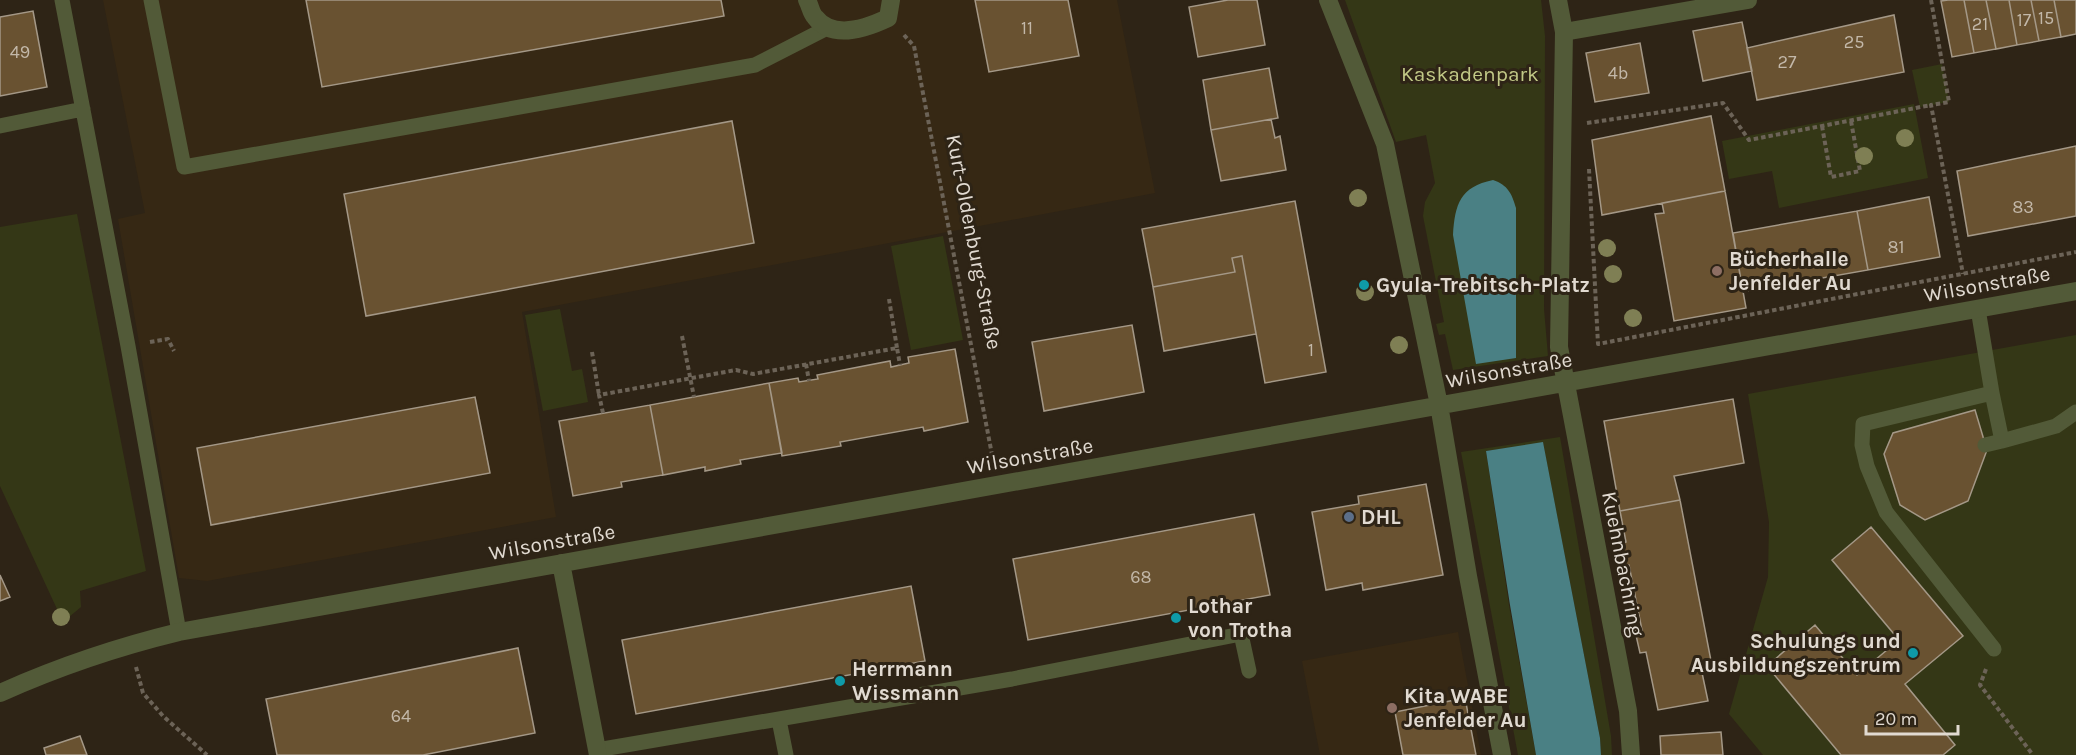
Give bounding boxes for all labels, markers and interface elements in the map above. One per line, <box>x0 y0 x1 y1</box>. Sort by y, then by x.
house number: 15 <box>2038 7 2054 29</box>
house number: 17 <box>2017 9 2032 31</box>
house number: 21 <box>1972 13 1988 35</box>
house number: 11 <box>1021 17 1033 39</box>
house number: 25 <box>1844 31 1864 53</box>
house number: 49 <box>10 41 30 63</box>
house number: 27 <box>1778 51 1797 73</box>
park label: Kaskadenpark <box>1401 62 1539 86</box>
house number: 4b <box>1608 62 1628 84</box>
street label: Kurt-Oldenburg-Straße <box>941 132 1007 352</box>
house number: 83 <box>2012 196 2034 218</box>
house number: 81 <box>1887 236 1905 258</box>
place label: Bücherhalle Jenfelder Au <box>1729 247 1852 295</box>
street label: Wilsonstraße <box>1922 261 2052 307</box>
marker: Bücherhalle Jenfelder Au <box>1710 264 1724 278</box>
place label: Gyula-Trebitsch-Platz <box>1376 273 1590 297</box>
marker: Gyula-Trebitsch-Platz <box>1357 278 1371 292</box>
house number: 1 <box>1308 339 1314 361</box>
street label: Wilsonstraße <box>1444 347 1574 393</box>
street label: Wilsonstraße <box>965 433 1095 479</box>
street label: Kuehnbachring <box>1597 489 1649 639</box>
place label: DHL <box>1361 505 1401 529</box>
marker: DHL <box>1342 510 1356 524</box>
street label: Wilsonstraße <box>487 519 617 565</box>
house number: 68 <box>1130 566 1152 588</box>
place label: Lothar von Trotha <box>1188 594 1292 642</box>
marker: Lothar von Trotha <box>1169 611 1183 625</box>
place label: Schulungs und Ausbildungszentrum <box>1691 629 1901 677</box>
marker: Schulungs und Ausbildungszentrum <box>1906 646 1920 660</box>
place label: Herrmann Wissmann <box>852 657 959 705</box>
marker: Herrmann Wissmann <box>833 674 847 688</box>
place label: Kita WABE Jenfelder Au <box>1404 684 1527 732</box>
scale bar <box>1866 698 1958 736</box>
marker: Kita WABE Jenfelder Au <box>1385 701 1399 715</box>
house number: 64 <box>391 705 411 727</box>
text: 20 m <box>1875 708 1917 730</box>

